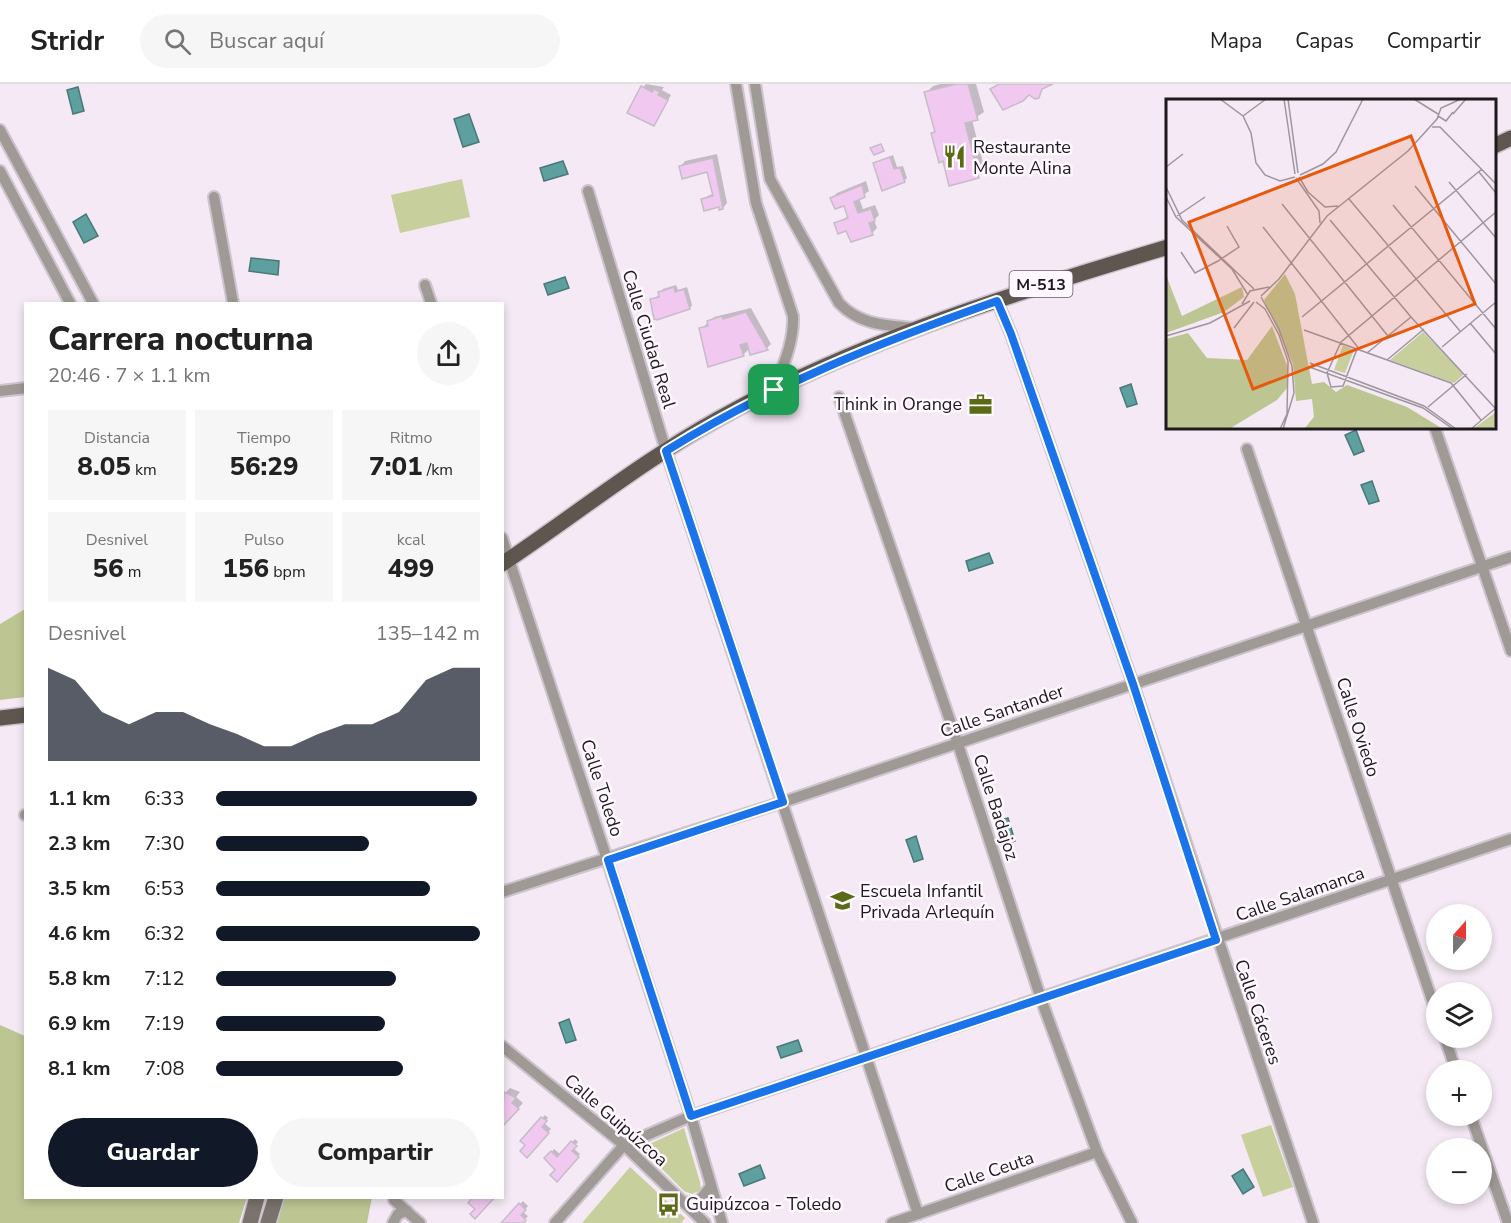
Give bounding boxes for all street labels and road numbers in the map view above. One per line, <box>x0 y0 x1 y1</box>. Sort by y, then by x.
street label: Calle Ciudad Real <box>616 267 682 412</box>
road number: M-513 <box>1010 271 1072 297</box>
street label: Calle Oviedo <box>1331 674 1385 780</box>
street label: Calle Santander <box>937 678 1068 743</box>
street label: Calle Toledo <box>575 736 629 840</box>
street label: Calle Badajoz <box>968 751 1024 863</box>
street label: Calle Salamanca <box>1232 861 1368 927</box>
street label: Calle Cáceres <box>1229 956 1287 1068</box>
street label: Calle Guipúzcoa <box>559 1068 673 1172</box>
street label: Calle Ceuta <box>941 1145 1037 1199</box>

